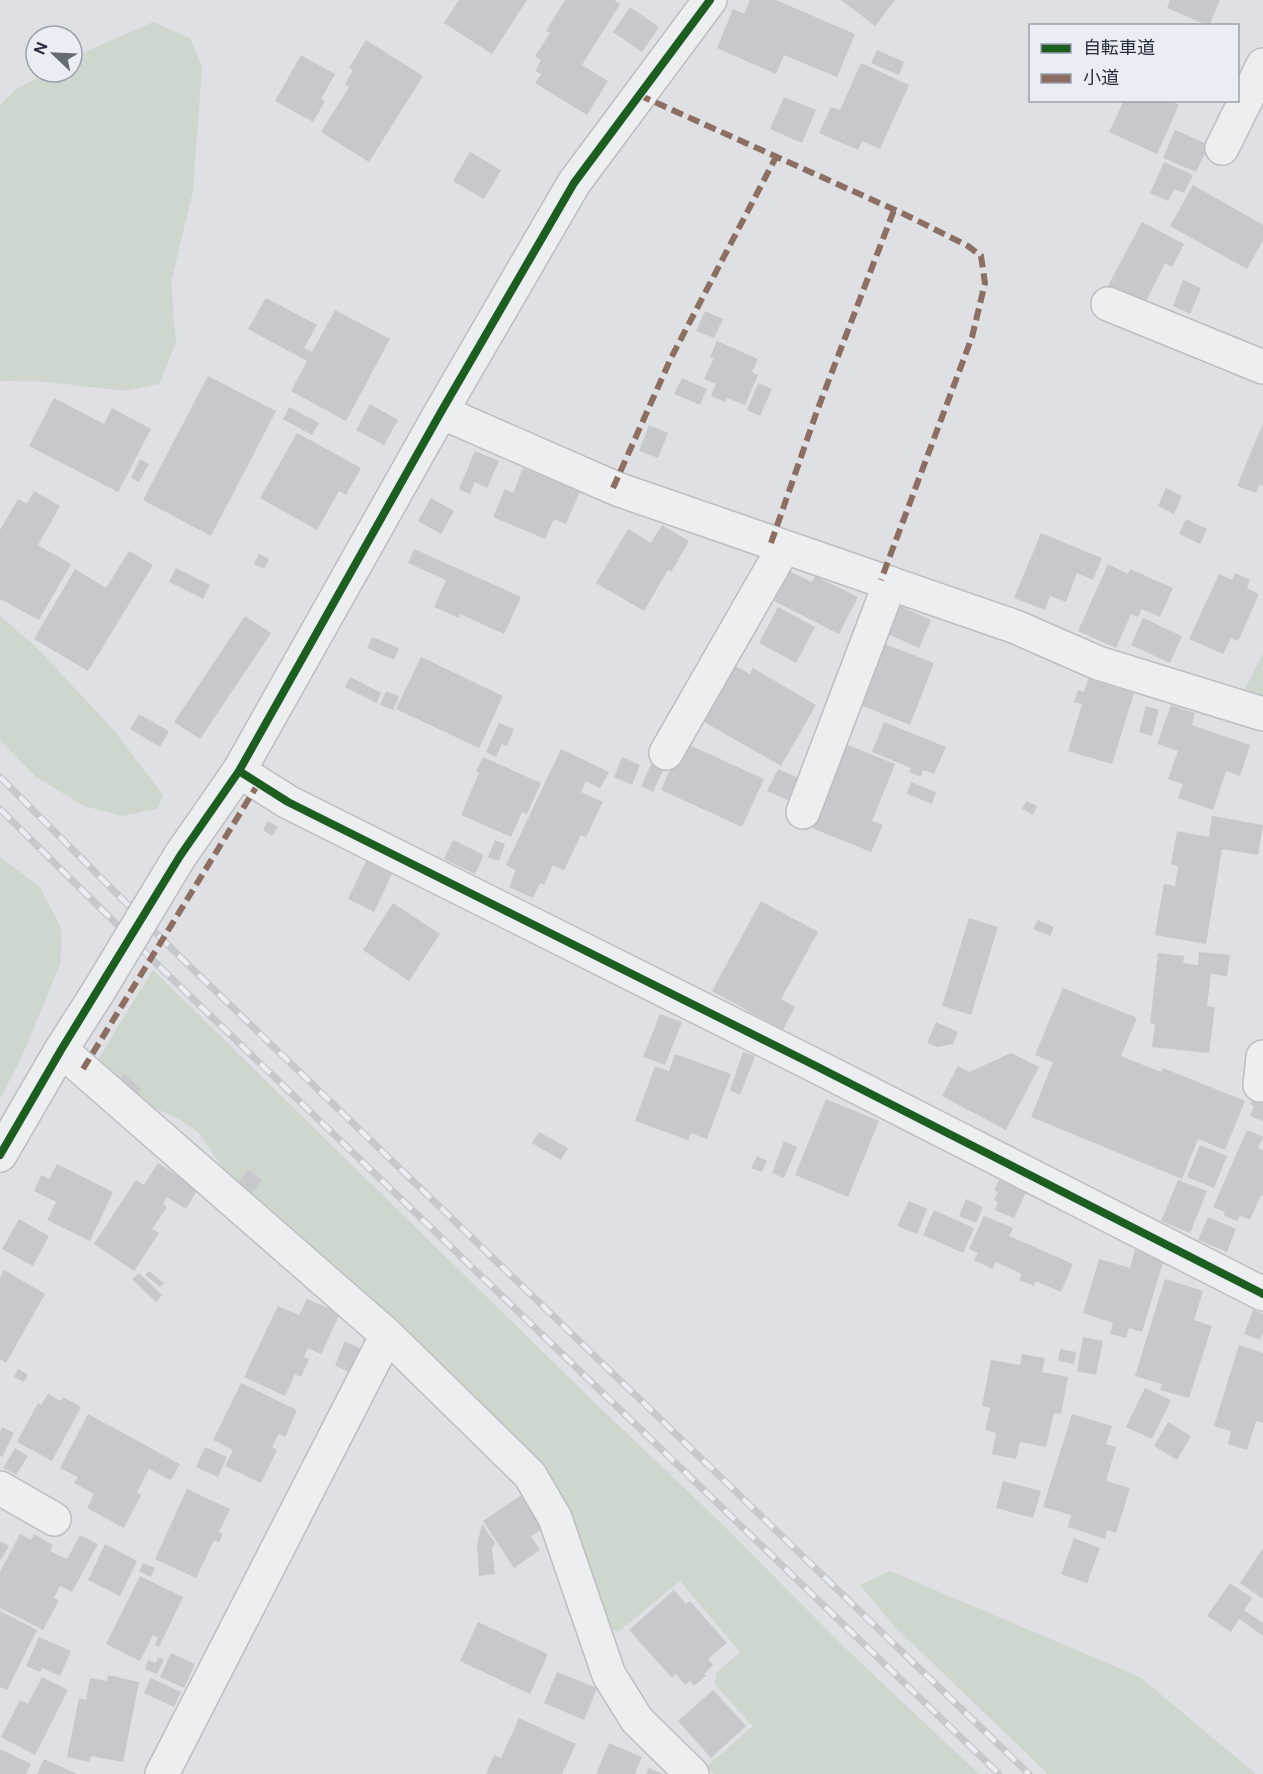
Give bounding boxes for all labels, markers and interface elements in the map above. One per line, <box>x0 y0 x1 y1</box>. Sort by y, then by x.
north arrow <box>24 24 84 84</box>
legend <box>1029 24 1239 102</box>
text: 自転車道 <box>1083 36 1155 60</box>
text: N <box>29 39 53 58</box>
text: 小道 <box>1083 66 1119 90</box>

